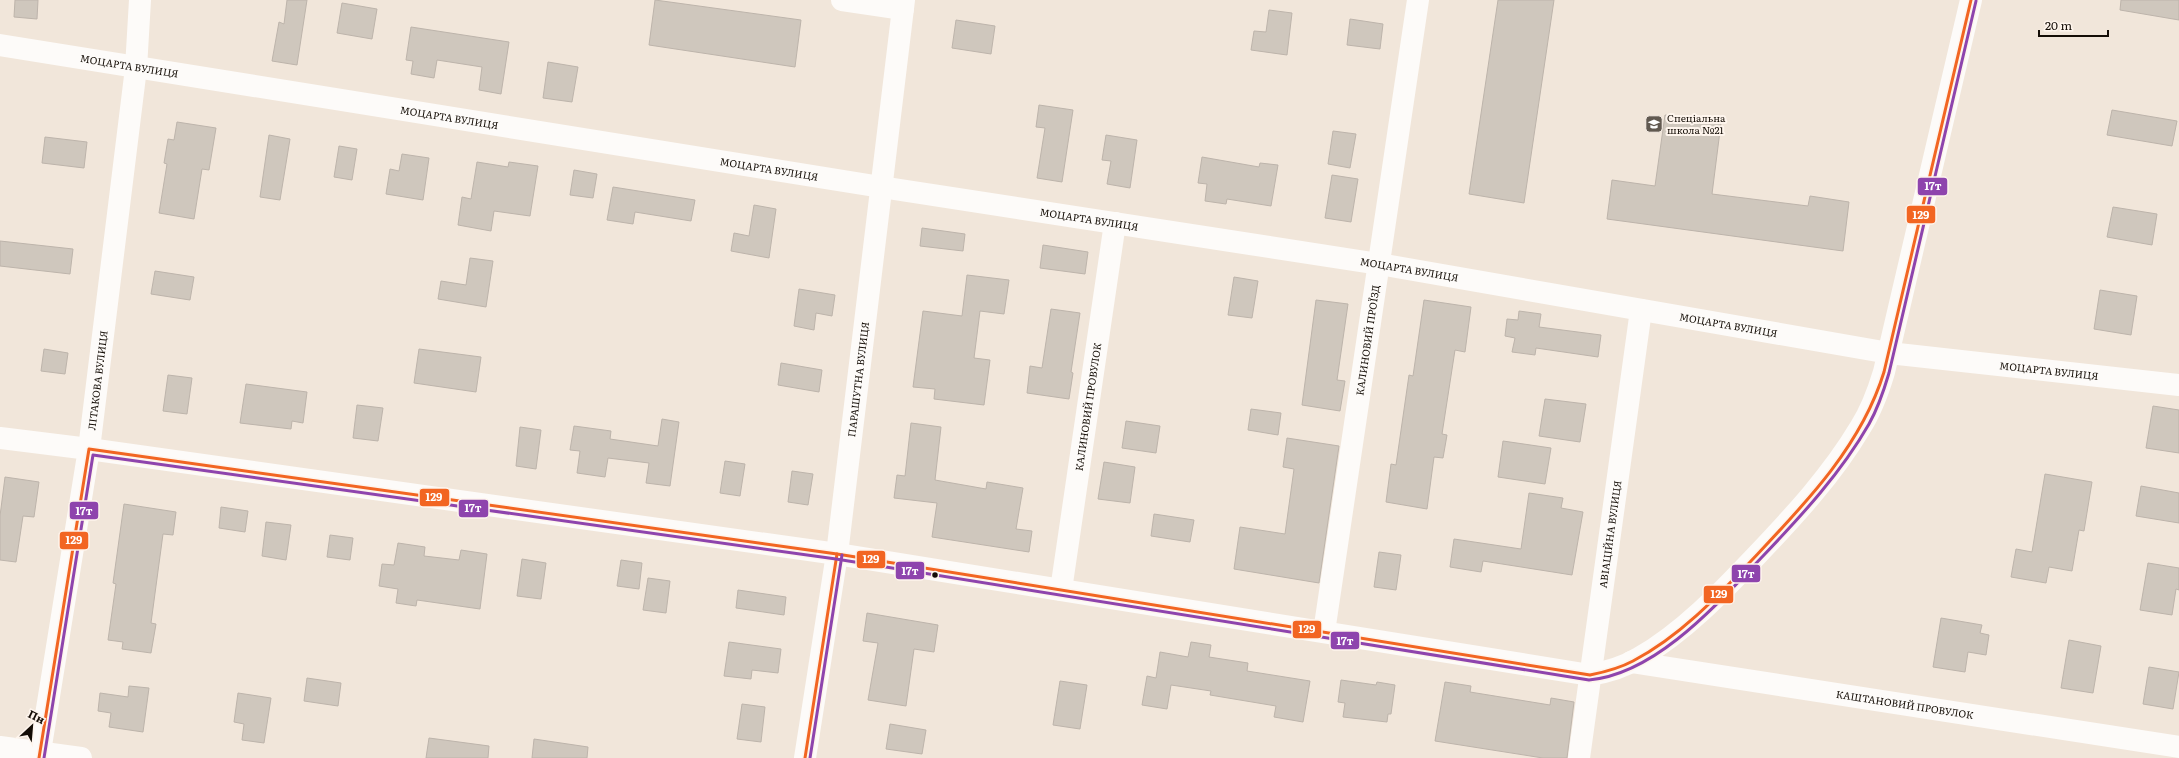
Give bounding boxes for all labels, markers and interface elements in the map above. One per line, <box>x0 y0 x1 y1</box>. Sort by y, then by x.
scale bar <box>2039 12 2108 38</box>
text: 20 m <box>2045 16 2072 34</box>
street label: МОЦАРТА ВУЛИЦЯ <box>79 50 180 81</box>
street label: МОЦАРТА ВУЛИЦЯ <box>399 102 500 132</box>
place label: Спеціальна школа №21 <box>1667 110 1726 137</box>
school or university icon: Спеціальна школа №21 <box>1644 114 1664 134</box>
street label: МОЦАРТА ВУЛИЦЯ <box>719 153 819 184</box>
line badge: 17т <box>1917 177 1948 196</box>
text: 17т <box>1925 177 1942 193</box>
street label: МОЦАРТА ВУЛИЦЯ <box>1039 204 1140 234</box>
line badge: 129 <box>1906 205 1936 224</box>
text: 129 <box>1913 206 1929 222</box>
street label: МОЦАРТА ВУЛИЦЯ <box>1359 253 1460 285</box>
street label: КАЛИНОВИЙ ПРОЇЗД <box>1351 284 1383 396</box>
street label: МОЦАРТА ВУЛИЦЯ <box>1678 309 1779 340</box>
street label: ПАРАШУТНА ВУЛИЦЯ <box>843 321 872 438</box>
street label: ЛІТАКОВА ВУЛИЦЯ <box>83 329 111 431</box>
street label: КАЛИНОВИЙ ПРОВУЛОК <box>1071 341 1104 472</box>
street label: МОЦАРТА ВУЛИЦЯ <box>1999 357 2099 383</box>
street label: АВІАЦІЙНА ВУЛИЦЯ <box>1595 479 1624 589</box>
line badge: 129 <box>419 488 450 507</box>
text: 129 <box>426 488 442 504</box>
line badge: 17т <box>458 499 489 518</box>
text: 17т <box>465 499 482 515</box>
line badge: 17т <box>69 501 99 520</box>
text: 17т <box>76 502 93 518</box>
line badge: 129 <box>59 531 89 550</box>
text: 129 <box>66 531 82 547</box>
line badge: 129 <box>856 550 886 569</box>
text: 129 <box>863 550 879 566</box>
line badge: 17т <box>895 561 925 580</box>
text: 17т <box>902 562 919 578</box>
line badge: 17т <box>1731 564 1761 583</box>
text: 17т <box>1738 565 1755 581</box>
unlabelled marker <box>930 570 940 580</box>
line badge: 129 <box>1703 585 1734 604</box>
text: 129 <box>1711 585 1727 601</box>
line badge: 129 <box>1292 620 1322 639</box>
text: 129 <box>1299 620 1315 636</box>
line badge: 17т <box>1330 631 1360 650</box>
text: 17т <box>1337 632 1354 648</box>
street label: КАШТАНОВИЙ ПРОВУЛОК <box>1835 686 1975 722</box>
text: Пн <box>26 705 48 727</box>
north arrow <box>12 706 52 746</box>

